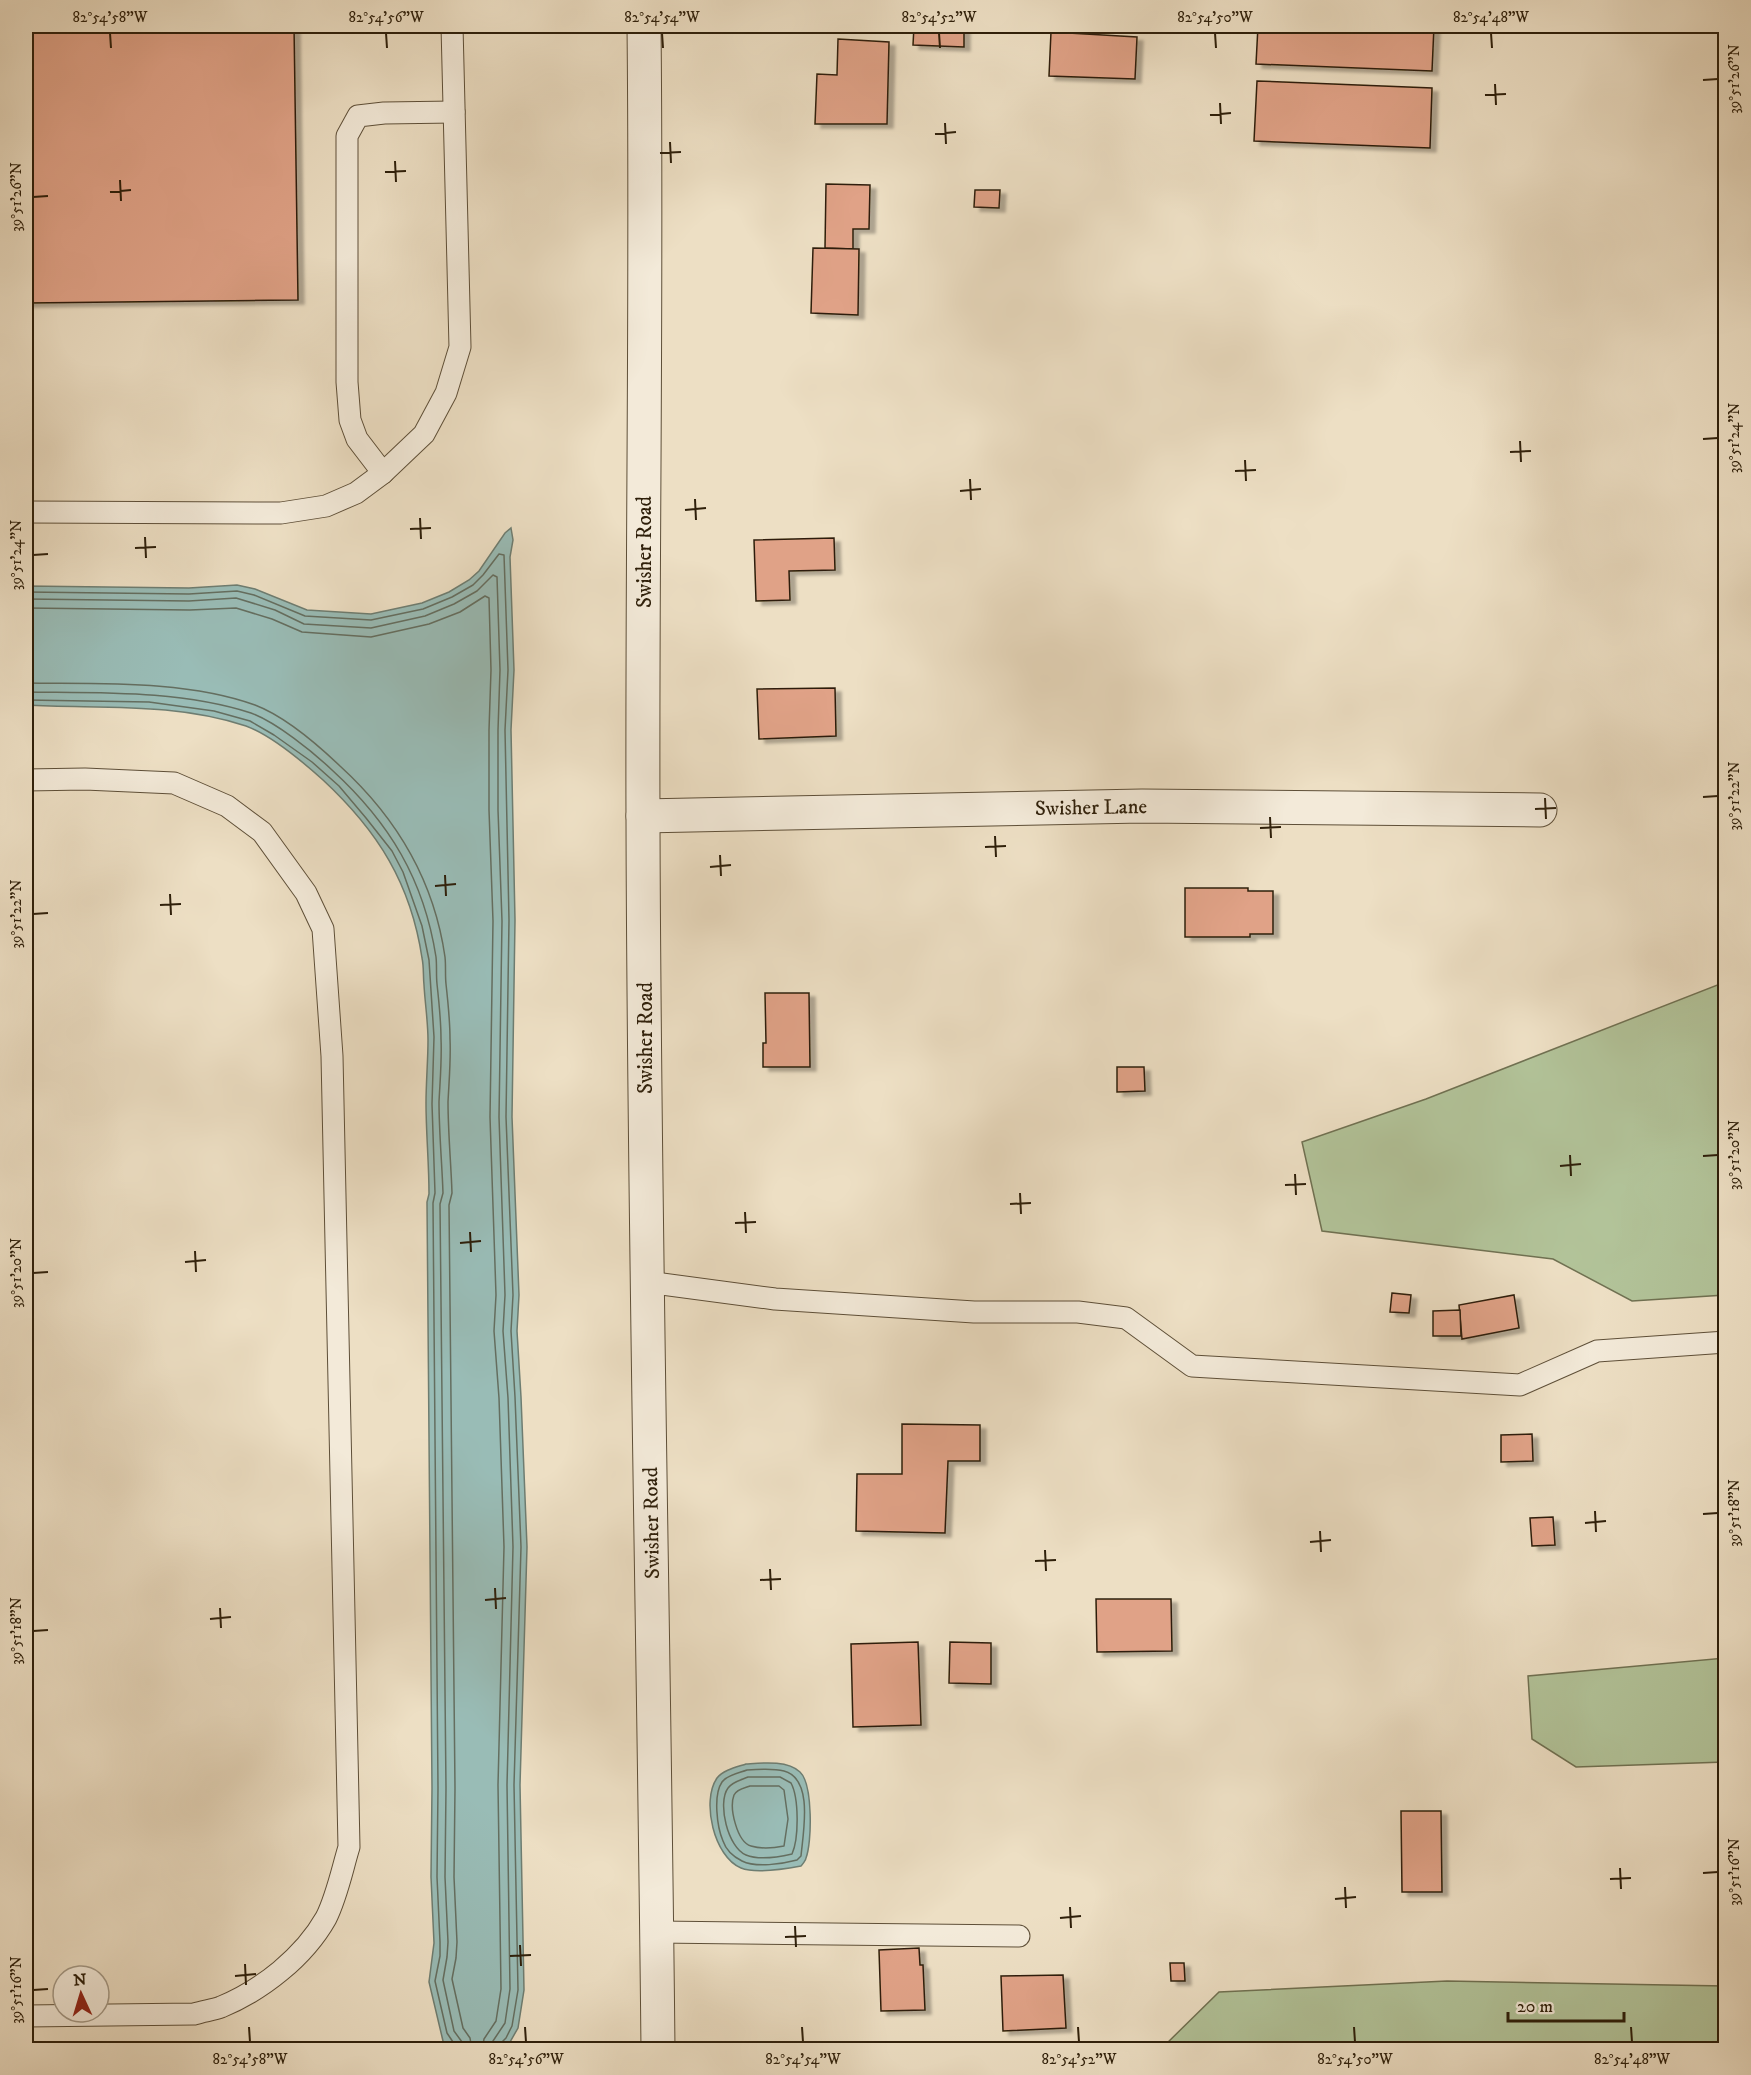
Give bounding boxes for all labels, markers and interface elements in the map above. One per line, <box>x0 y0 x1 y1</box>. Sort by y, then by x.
text: 82°54'58"W <box>73 8 148 27</box>
text: 82°54'56"W <box>348 8 424 27</box>
text: 82°54'54"W <box>624 8 700 27</box>
text: 82°54'52"W <box>902 8 977 27</box>
text: 82°54'50"W <box>1177 8 1253 27</box>
text: 82°54'48"W <box>1453 8 1529 27</box>
text: 39°51'26"N <box>1725 44 1744 114</box>
text: 39°51'26"N <box>7 162 26 232</box>
text: 39°51'24"N <box>1725 403 1744 473</box>
street label: Swisher Road <box>632 495 658 608</box>
text: 39°51'24"N <box>7 520 26 590</box>
text: 39°51'22"N <box>1725 761 1744 831</box>
street label: Swisher Lane <box>1035 794 1148 822</box>
text: 39°51'22"N <box>7 879 26 949</box>
street label: Swisher Road <box>633 981 659 1094</box>
text: 39°51'20"N <box>1725 1120 1744 1190</box>
text: 39°51'20"N <box>7 1238 26 1308</box>
street label: Swisher Road <box>638 1466 666 1579</box>
text: 39°51'18"N <box>1725 1479 1744 1547</box>
text: 39°51'18"N <box>7 1597 26 1665</box>
text: 39°51'16"N <box>1725 1838 1744 1906</box>
text: 39°51'16"N <box>7 1956 26 2024</box>
north arrow <box>51 1964 111 2024</box>
text: N <box>73 1970 87 1990</box>
scale bar <box>1508 1985 1624 2023</box>
text: 20 m <box>1517 1996 1553 2018</box>
text: 82°54'58"W <box>213 2050 288 2069</box>
text: 82°54'56"W <box>488 2050 564 2069</box>
text: 82°54'54"W <box>765 2050 841 2069</box>
text: 82°54'52"W <box>1042 2050 1117 2069</box>
text: 82°54'50"W <box>1317 2050 1393 2069</box>
text: 82°54'48"W <box>1594 2050 1670 2069</box>

